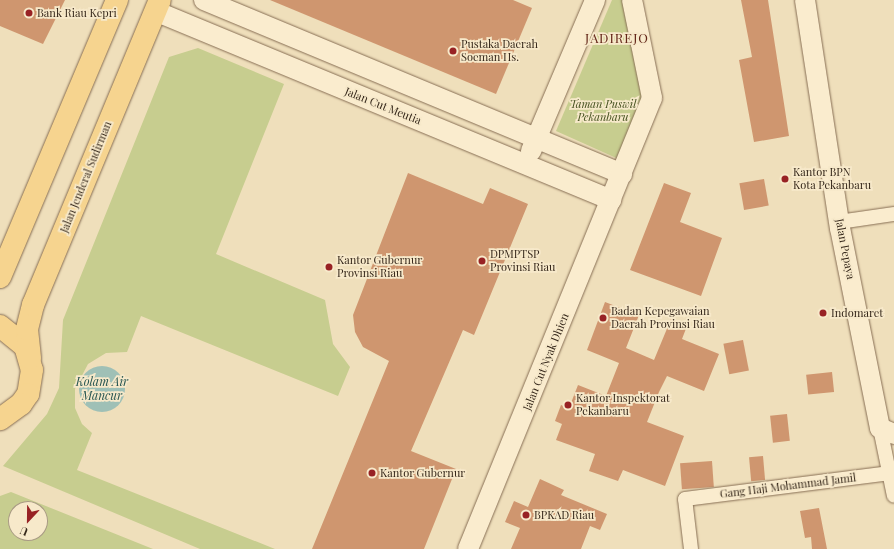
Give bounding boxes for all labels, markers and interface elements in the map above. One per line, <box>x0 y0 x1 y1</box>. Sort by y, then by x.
place label: Bank Riau Kepri <box>37 6 117 20</box>
marker: Bank Riau Kepri <box>24 8 34 18</box>
district label: JADIREJO <box>585 30 649 46</box>
place label: Pustaka Daerah Soeman Hs. <box>461 38 538 64</box>
marker: Pustaka Daerah Soeman Hs. <box>448 46 458 56</box>
street label: Jalan Cut Meutia <box>343 85 423 127</box>
park label: Taman Puswil Pekanbaru <box>570 98 636 124</box>
street label: Jalan Jenderal Sudirman <box>58 119 114 235</box>
place label: Kantor BPN Kota Pekanbaru <box>793 166 871 192</box>
marker: Kantor BPN Kota Pekanbaru <box>780 174 790 184</box>
street label: Jalan Pepaya <box>833 218 857 280</box>
place label: DPMPTSP Provinsi Riau <box>490 248 555 274</box>
place label: Kantor Gubernur Provinsi Riau <box>337 254 422 280</box>
marker: DPMPTSP Provinsi Riau <box>477 256 487 266</box>
marker: Kantor Gubernur Provinsi Riau <box>324 262 334 272</box>
place label: Badan Kepegawaian Daerah Provinsi Riau <box>611 305 715 331</box>
place label: Indomaret <box>831 306 883 320</box>
marker: Indomaret <box>818 308 828 318</box>
street label: Jalan Cut Nyak Dhien <box>520 311 572 413</box>
marker: Badan Kepegawaian Daerah Provinsi Riau <box>598 313 608 323</box>
water label: Kolam Air Mancur <box>76 375 128 403</box>
place label: Kantor Inspektorat Pekanbaru <box>576 392 670 418</box>
marker: Kantor Inspektorat Pekanbaru <box>563 400 573 410</box>
place label: Kantor Gubernur <box>380 466 465 480</box>
marker: Kantor Gubernur <box>367 468 377 478</box>
street label: Gang Haji Mohammad Jamil <box>719 471 857 501</box>
north arrow <box>8 501 48 541</box>
place label: BPKAD Riau <box>534 508 594 522</box>
marker: BPKAD Riau <box>521 510 531 520</box>
text: U <box>17 523 30 540</box>

